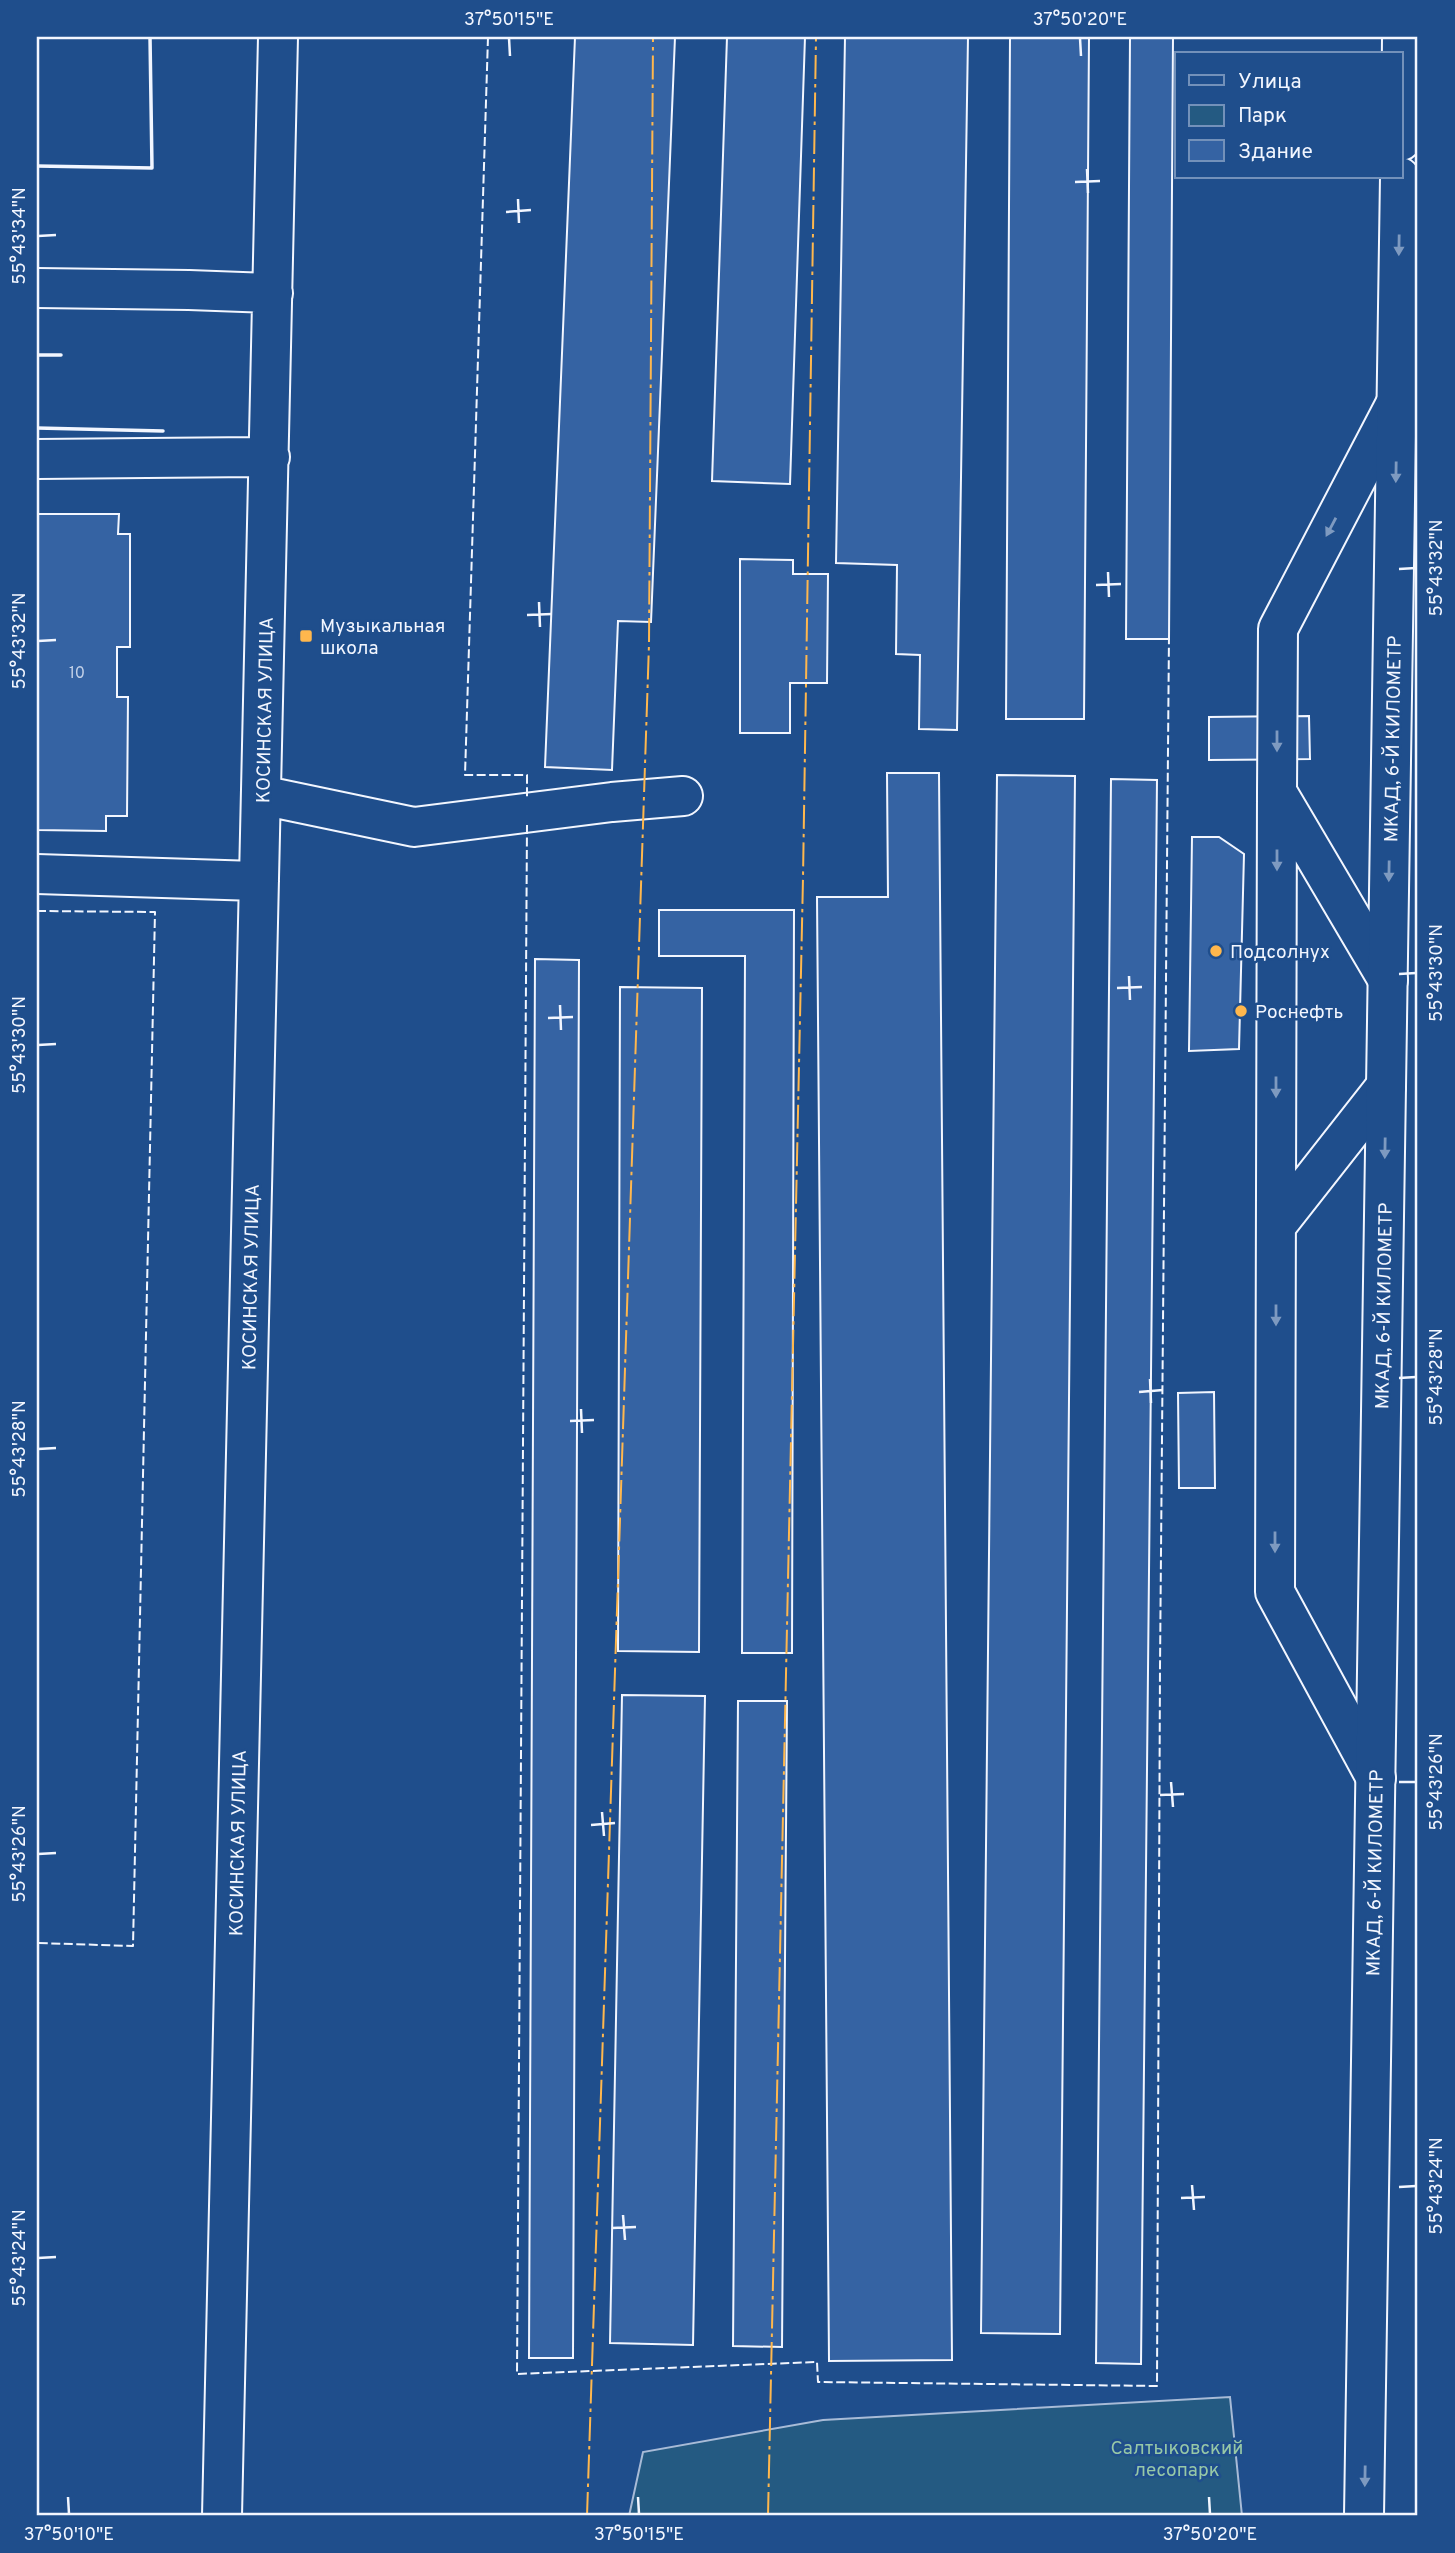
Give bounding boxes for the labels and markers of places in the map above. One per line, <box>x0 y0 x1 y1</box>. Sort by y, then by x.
place label: Музыкальная школа <box>320 615 445 661</box>
marker: Музыкальная школа <box>298 628 314 644</box>
place label: Подсолнух <box>1230 941 1330 965</box>
marker: Подсолнух <box>1208 943 1224 959</box>
place label: Роснефть <box>1255 1001 1343 1025</box>
marker: Роснефть <box>1233 1003 1249 1019</box>

